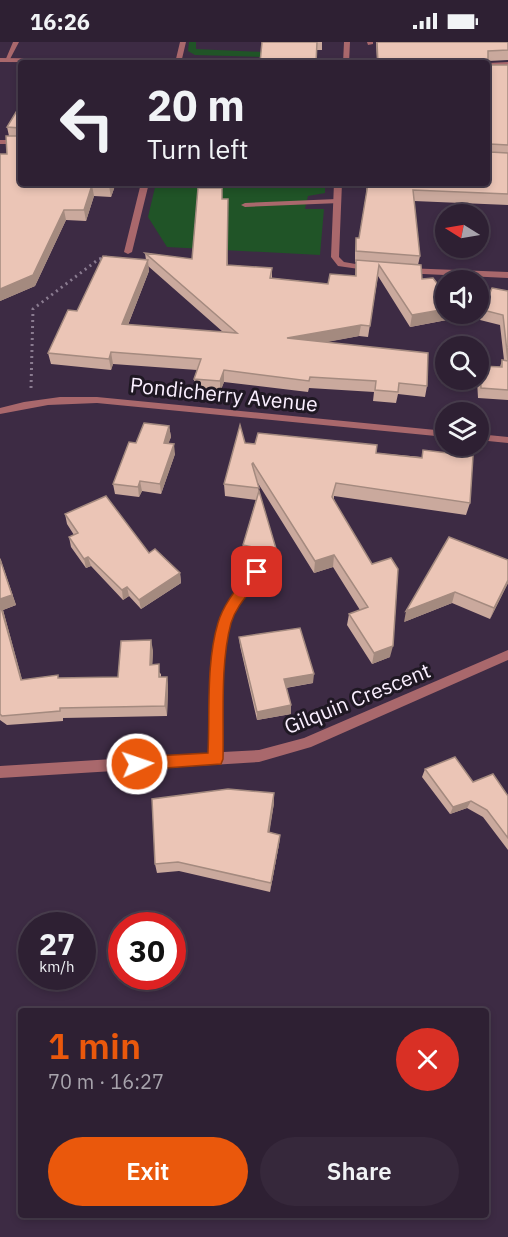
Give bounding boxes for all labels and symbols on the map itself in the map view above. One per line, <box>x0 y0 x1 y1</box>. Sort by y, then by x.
north arrow <box>435 204 489 258</box>
street label: Pondicherry Avenue <box>129 370 319 418</box>
pin <box>231 546 282 597</box>
street label: Gilquin Crescent <box>280 656 434 740</box>
position arrow <box>105 732 169 796</box>
speed limit sign: 30 <box>108 912 186 990</box>

